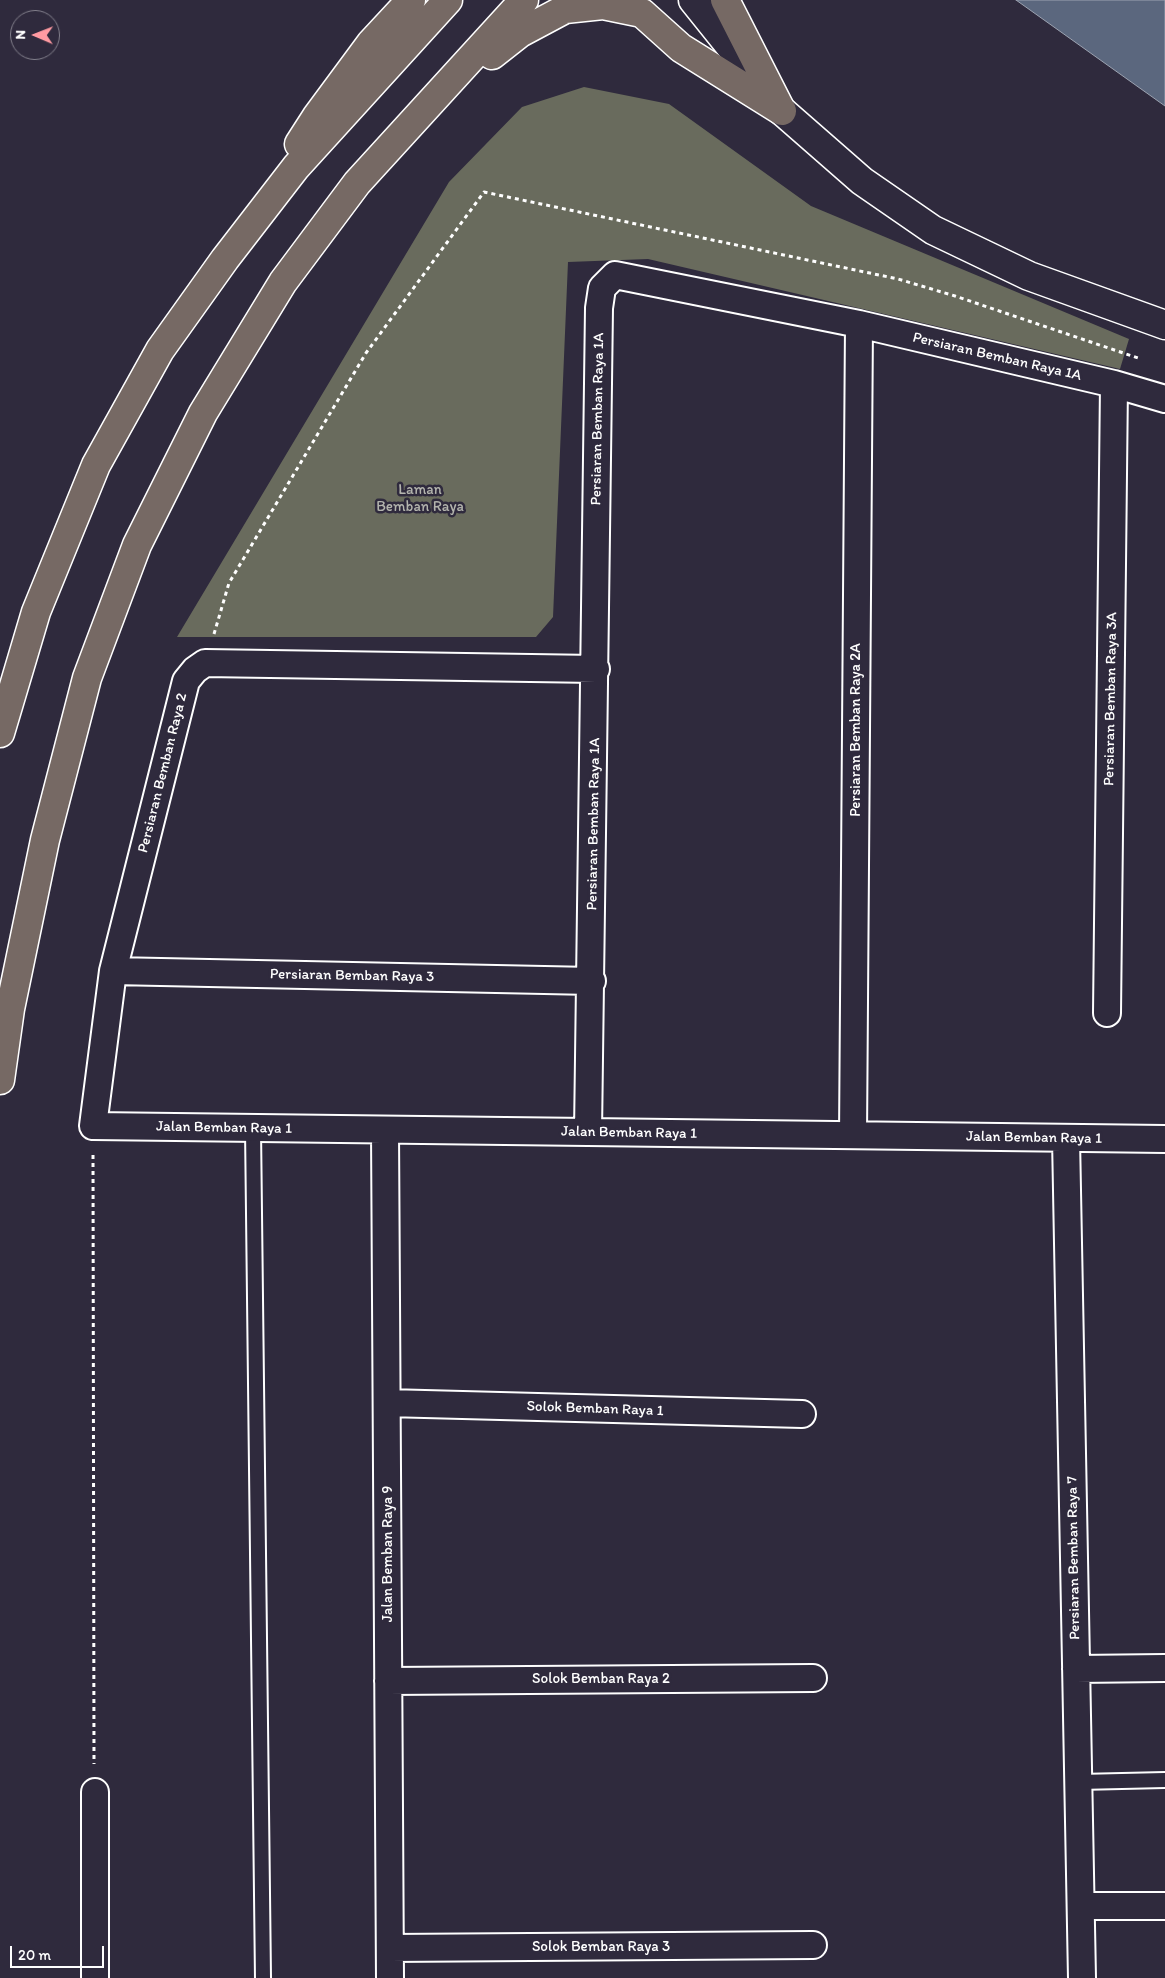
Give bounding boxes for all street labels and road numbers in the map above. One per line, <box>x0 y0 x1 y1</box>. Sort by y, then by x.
street label: Persiaran Bemban Raya 1A <box>911 329 1083 385</box>
street label: Persiaran Bemban Raya 1A <box>587 332 609 506</box>
street label: Persiaran Bemban Raya 3A <box>1100 612 1122 786</box>
street label: Persiaran Bemban Raya 2A <box>847 643 865 817</box>
street label: Persiaran Bemban Raya 2 <box>134 691 192 855</box>
street label: Persiaran Bemban Raya 1A <box>583 737 605 911</box>
street label: Persiaran Bemban Raya 3 <box>270 966 434 986</box>
street label: Jalan Bemban Raya 1 <box>156 1118 292 1138</box>
street label: Jalan Bemban Raya 1 <box>561 1123 697 1143</box>
street label: Jalan Bemban Raya 1 <box>966 1128 1102 1148</box>
street label: Solok Bemban Raya 1 <box>526 1398 664 1420</box>
street label: Persiaran Bemban Raya 7 <box>1064 1476 1084 1640</box>
street label: Jalan Bemban Raya 9 <box>379 1486 397 1622</box>
street label: Solok Bemban Raya 2 <box>532 1670 670 1688</box>
street label: Solok Bemban Raya 3 <box>532 1938 670 1956</box>

